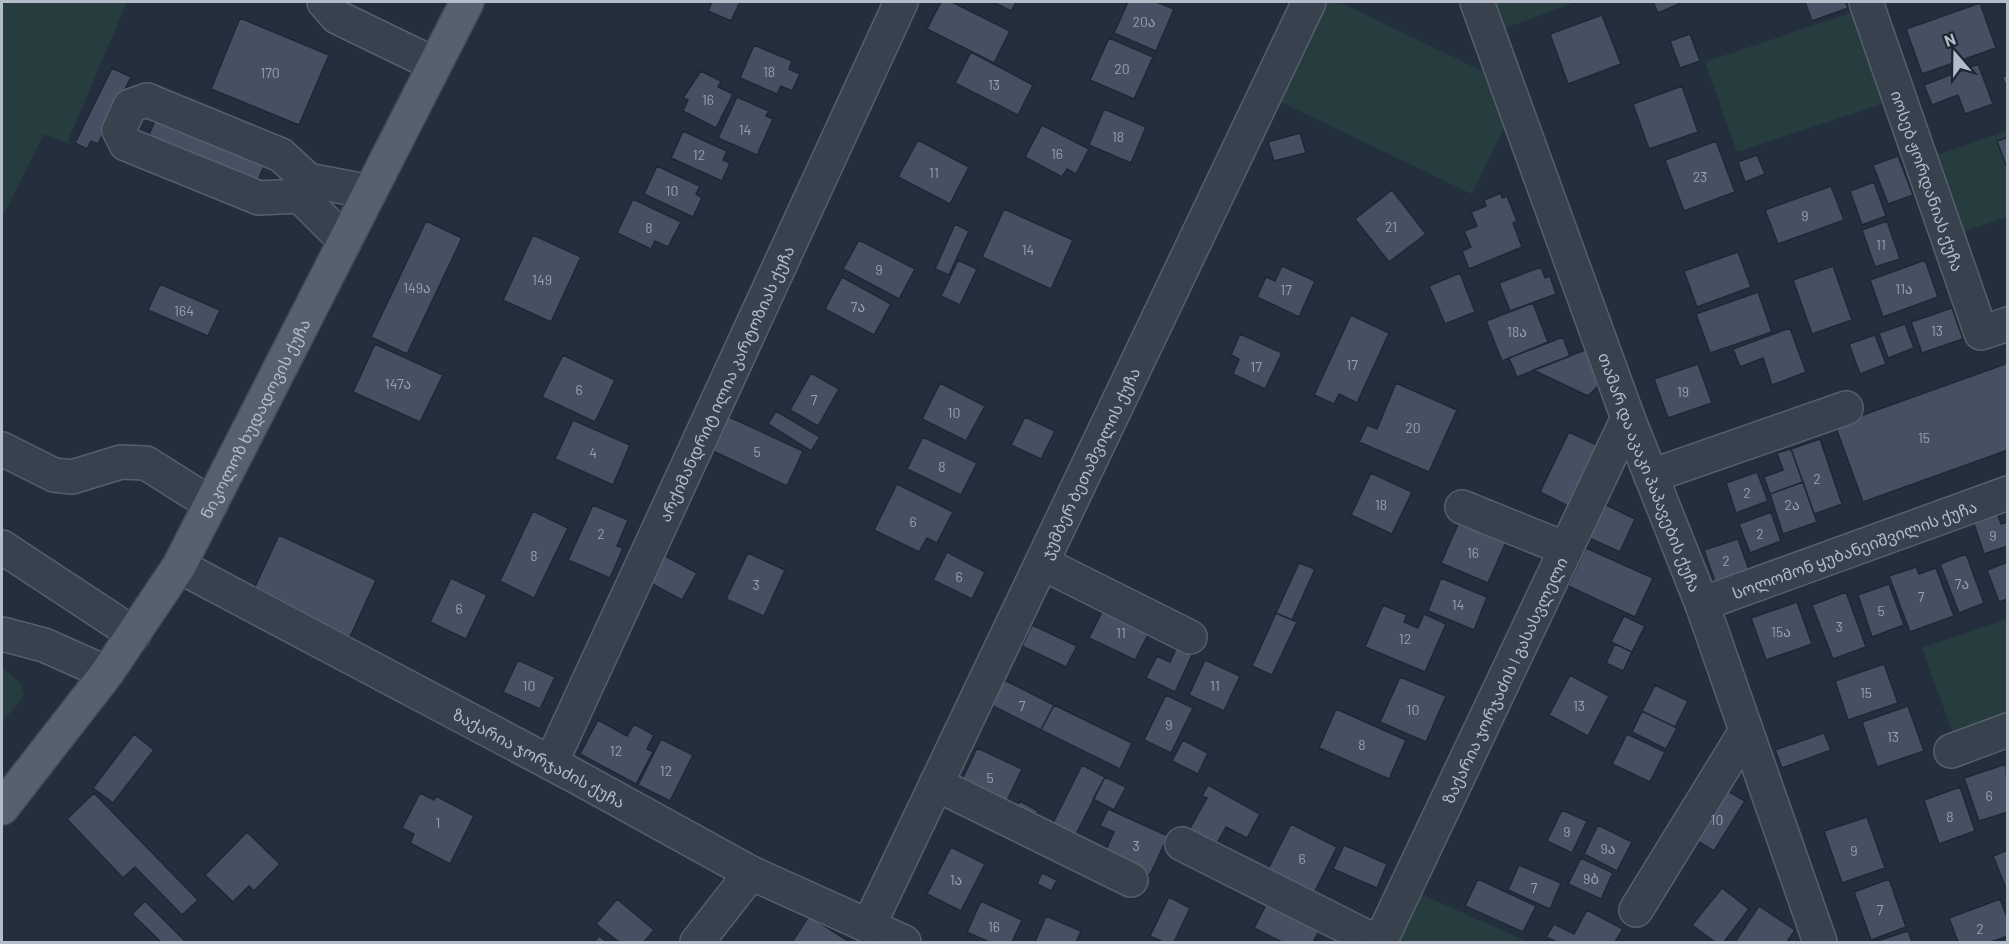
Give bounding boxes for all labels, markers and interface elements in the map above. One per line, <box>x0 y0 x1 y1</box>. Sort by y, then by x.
house number: 20ა <box>1132 13 1156 30</box>
north arrow <box>1925 24 1985 84</box>
text: N <box>1941 29 1958 50</box>
house number: 20 <box>1114 60 1130 77</box>
house number: 18 <box>763 63 775 80</box>
house number: 170 <box>260 64 280 81</box>
house number: 13 <box>988 76 1000 93</box>
street label: იოსებ ჟორდანიას ქუჩა <box>1888 88 1968 274</box>
house number: 16 <box>702 91 714 108</box>
house number: 14 <box>739 121 751 138</box>
house number: 18 <box>1112 128 1124 145</box>
house number: 16 <box>1051 145 1063 162</box>
house number: 12 <box>693 146 705 163</box>
house number: 11 <box>929 164 939 181</box>
house number: 23 <box>1693 168 1707 185</box>
house number: 10 <box>666 182 678 199</box>
house number: 9 <box>1801 207 1809 224</box>
house number: 21 <box>1385 218 1397 235</box>
house number: 8 <box>645 219 653 236</box>
house number: 11 <box>1876 236 1886 253</box>
house number: 14 <box>1022 241 1034 258</box>
street label: არქიმანდრიტ ილია კარტოზიას ქუჩა <box>654 242 797 524</box>
house number: 9 <box>875 261 883 278</box>
house number: 149 <box>532 271 552 288</box>
house number: 149ა <box>403 279 431 296</box>
house number: 11ა <box>1895 280 1913 297</box>
house number: 17 <box>1280 281 1292 298</box>
house number: 7ა <box>851 298 865 315</box>
house number: 164 <box>174 302 194 319</box>
street label: ნიკოლოზ ხუდადოვის ქუჩა <box>196 315 313 521</box>
house number: 13 <box>1931 322 1943 339</box>
house number: 18ა <box>1507 323 1527 340</box>
street label: თამარ და აკაკი პაპავების ქუჩა <box>1595 350 1706 594</box>
house number: 17 <box>1346 356 1358 373</box>
house number: 17 <box>1250 358 1262 375</box>
street label: ჯუმბერ ბეთაშვილის ქუჩა <box>1036 364 1143 562</box>
house number: 147ა <box>385 375 411 392</box>
house number: 6 <box>575 381 583 398</box>
house number: 19 <box>1677 383 1689 400</box>
house number: 7 <box>811 391 818 408</box>
house number: 10 <box>948 404 960 421</box>
house number: 20 <box>1405 419 1421 436</box>
house number: 15 <box>1918 429 1930 446</box>
house number: 5 <box>753 443 761 460</box>
house number: 4 <box>589 444 597 461</box>
house number: 8 <box>938 458 946 475</box>
house number: 2 <box>1813 470 1821 487</box>
house number: 2 <box>1743 484 1751 501</box>
house number: 18 <box>1375 496 1387 513</box>
street label: სოლომონ ყუბანეიშვილის ქუჩა <box>1729 496 1979 602</box>
house number: 2ა <box>1784 496 1800 513</box>
house number: 6 <box>909 513 917 530</box>
house number: 2 <box>597 525 605 542</box>
house number: 2 <box>1756 525 1764 542</box>
house number: 9 <box>1989 527 1997 544</box>
house number: 16 <box>1467 544 1479 561</box>
house number: 8 <box>530 547 538 564</box>
house number: 2 <box>1722 552 1730 569</box>
street label: ზაქარია ჯორჯაძის I გასასვლელი <box>1438 554 1571 806</box>
house number: 6 <box>955 568 963 585</box>
house number: 7ა <box>1955 575 1969 592</box>
house number: 3 <box>752 576 760 593</box>
house number: 7 <box>1918 588 1925 605</box>
house number: 14 <box>1452 596 1464 613</box>
house number: 6 <box>455 600 463 617</box>
house number: 5 <box>1877 602 1885 619</box>
house number: 3 <box>1835 618 1843 635</box>
house number: 15ა <box>1771 623 1791 640</box>
house number: 11 <box>1116 624 1126 641</box>
house number: 12 <box>1399 630 1411 647</box>
house number: 10 <box>523 677 535 694</box>
house number: 11 <box>1210 677 1220 694</box>
house number: 15 <box>1860 684 1872 701</box>
house number: 7 <box>1019 697 1026 714</box>
house number: 13 <box>1573 697 1585 714</box>
house number: 10 <box>1407 701 1419 718</box>
street label: ზაქარია ჯორჯაძის ქუჩა <box>450 704 629 811</box>
house number: 9 <box>1165 716 1173 733</box>
house number: 13 <box>1887 728 1899 745</box>
house number: 8 <box>1358 736 1366 753</box>
house number: 12 <box>610 742 622 759</box>
house number: 12 <box>660 762 672 779</box>
house number: 5 <box>986 769 994 786</box>
house number: 6 <box>1985 787 1993 804</box>
house number: 8 <box>1946 808 1954 825</box>
house number: 10 <box>1711 811 1723 828</box>
house number: 1 <box>436 814 440 831</box>
house number: 9 <box>1563 823 1571 840</box>
house number: 3 <box>1132 837 1140 854</box>
house number: 9ა <box>1601 840 1615 857</box>
house number: 9 <box>1850 842 1858 859</box>
house number: 6 <box>1298 850 1306 867</box>
house number: 9ბ <box>1583 870 1599 887</box>
house number: 1ა <box>950 871 962 888</box>
house number: 7 <box>1531 879 1538 896</box>
house number: 7 <box>1877 901 1884 918</box>
house number: 16 <box>988 918 1000 935</box>
house number: 2 <box>1976 920 1984 937</box>

